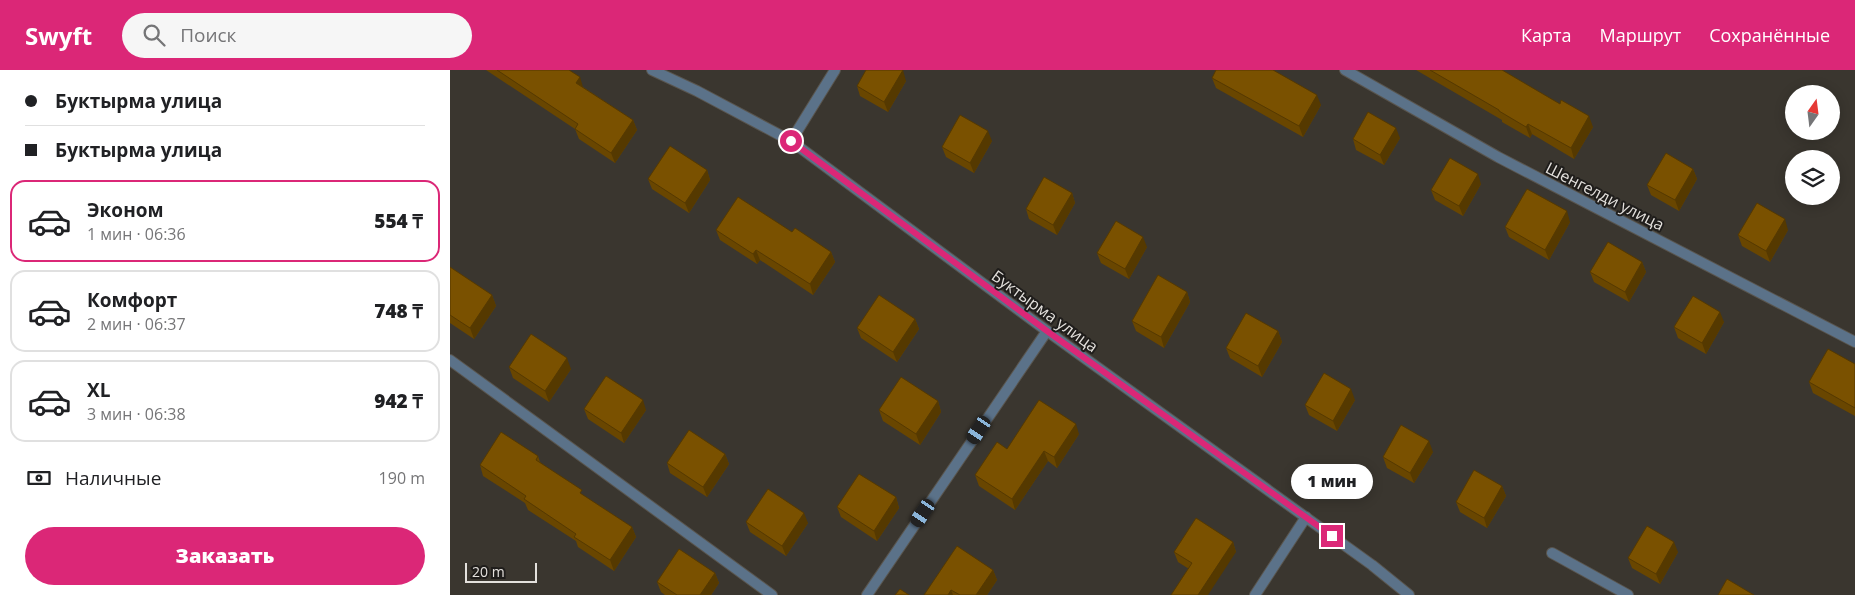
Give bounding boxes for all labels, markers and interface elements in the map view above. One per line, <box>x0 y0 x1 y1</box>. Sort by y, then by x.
search box <box>122 13 472 58</box>
text: Swyft <box>25 19 92 52</box>
icon: search <box>140 21 168 49</box>
text: Поиск <box>180 22 236 48</box>
text: Карта <box>1521 23 1571 47</box>
text: Маршрут <box>1599 23 1681 47</box>
text: Сохранённые <box>1709 23 1830 47</box>
north arrow <box>1785 85 1840 140</box>
map controls <box>1785 85 1840 205</box>
text: Буктырма улица <box>55 88 222 114</box>
route start <box>780 130 802 152</box>
text: Буктырма улица <box>55 137 222 163</box>
button: layers <box>1785 150 1840 205</box>
street label: Шенгелди улица <box>1542 157 1668 235</box>
text: Эконом <box>87 197 164 223</box>
icon: car <box>27 199 72 244</box>
text: 554 ₸ <box>374 208 423 234</box>
text: 1 мин · 06:36 <box>87 223 186 245</box>
street label: Буктырма улица <box>987 265 1103 357</box>
text: Комфорт <box>87 287 177 313</box>
icon: car <box>27 289 72 334</box>
text: 748 ₸ <box>374 298 423 324</box>
text: 2 мин · 06:37 <box>87 313 186 335</box>
text: XL <box>87 377 110 403</box>
icon: car <box>27 379 72 424</box>
text: 942 ₸ <box>374 388 423 414</box>
text: 3 мин · 06:38 <box>87 403 186 425</box>
car <box>964 413 993 447</box>
icon: cash <box>25 464 53 492</box>
callout: 1 мин <box>1291 464 1373 498</box>
text: Наличные <box>65 465 161 491</box>
text: 190 m <box>379 467 425 489</box>
text: 1 мин <box>1307 470 1357 492</box>
car <box>908 496 937 530</box>
route end <box>1321 525 1343 547</box>
button: Заказать <box>25 527 425 585</box>
scale bar <box>465 560 538 583</box>
text: 20 m <box>472 562 505 581</box>

